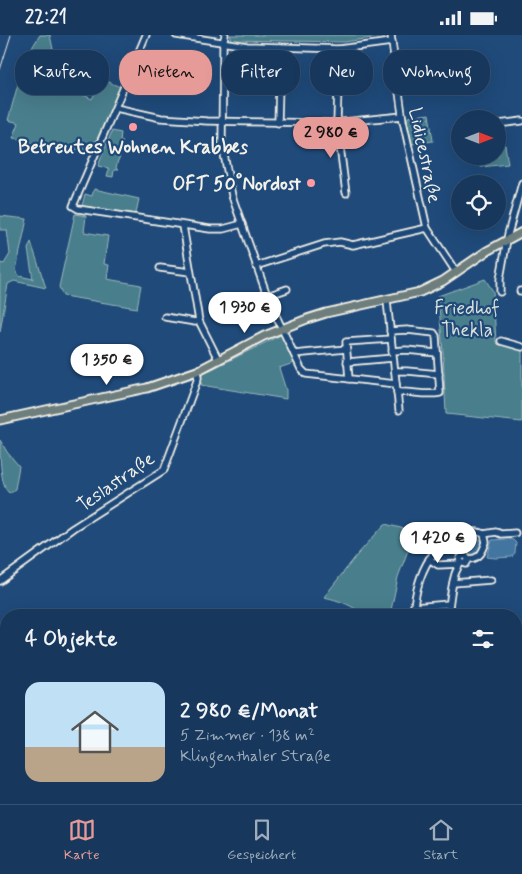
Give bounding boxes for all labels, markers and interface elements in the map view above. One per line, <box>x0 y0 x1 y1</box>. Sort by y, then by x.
text: 22:21 <box>25 5 67 30</box>
chip: Kaufen <box>15 50 109 95</box>
chip: Mieten <box>119 50 212 95</box>
chip: Filter <box>222 50 300 95</box>
chip: Neu <box>310 50 373 95</box>
chip: Wohnung <box>383 50 490 95</box>
street label: Lidicestraße <box>402 105 447 205</box>
north arrow <box>451 110 506 165</box>
map controls <box>451 110 506 230</box>
pin: 2 980 € <box>285 117 377 159</box>
marker: Betreutes Wohnen Krabbes <box>127 121 139 133</box>
text: 2 980 € <box>304 122 358 143</box>
place label: Betreutes Wohnen Krabbes <box>18 135 249 160</box>
place label: OFT 50°Nordost <box>172 172 302 197</box>
button: locate <box>451 175 506 230</box>
marker: OFT 50°Nordost <box>305 177 317 189</box>
pin: 1 930 € <box>199 291 291 334</box>
park label: Friedhof Thekla <box>434 296 500 343</box>
text: 1 930 € <box>219 297 271 318</box>
pin: 1 350 € <box>61 343 153 386</box>
text: 1 350 € <box>82 349 132 370</box>
street label: Teslastraße <box>72 446 160 518</box>
pin: 1 420 € <box>392 521 484 564</box>
text: 1 420 € <box>411 527 465 548</box>
text: 4 Objekte <box>25 625 117 653</box>
icon: filters <box>469 625 497 653</box>
text: 2 980 €/Monat <box>180 697 318 725</box>
icon: home <box>65 702 125 762</box>
text: 5 Zimmer · 138 m² <box>180 725 315 746</box>
text: Klingenthaler Straße <box>180 746 331 767</box>
tab: Karte <box>64 816 99 864</box>
tab: Gespeichert <box>227 816 296 864</box>
tab: Start <box>424 816 458 864</box>

